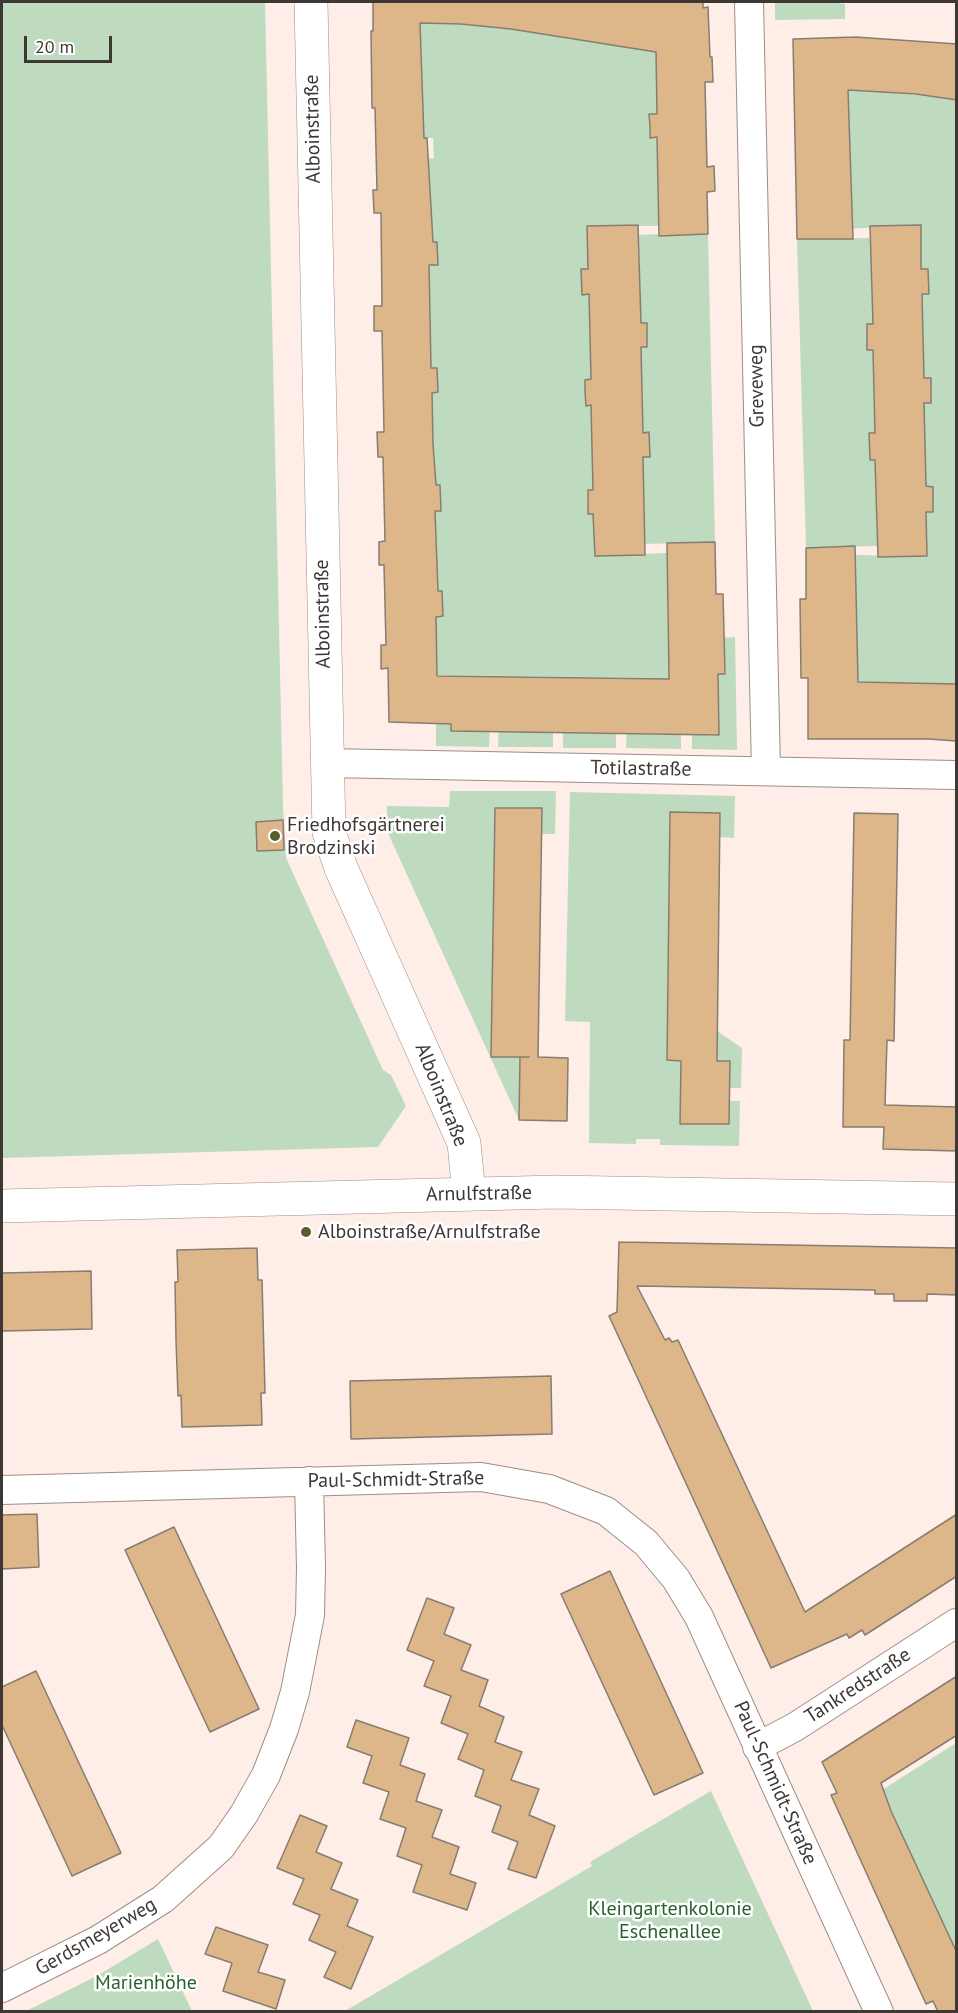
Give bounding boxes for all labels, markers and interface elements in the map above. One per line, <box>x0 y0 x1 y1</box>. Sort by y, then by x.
scale bar <box>27 24 116 62</box>
text: 20 m <box>35 35 74 58</box>
street label: Alboinstraße <box>300 74 326 184</box>
street label: Greveweg <box>744 344 770 428</box>
street label: Alboinstraße <box>310 559 336 669</box>
street label: Totilastraße <box>590 756 692 782</box>
place label: Friedhofsgärtnerei Brodzinski <box>287 813 445 860</box>
marker: Friedhofsgärtnerei Brodzinski <box>268 829 282 843</box>
street label: Alboinstraße <box>409 1040 473 1150</box>
street label: Arnulfstraße <box>426 1181 532 1207</box>
place label: Alboinstraße/Arnulfstraße <box>318 1220 541 1244</box>
marker: Alboinstraße/Arnulfstraße <box>299 1225 313 1239</box>
street label: Paul-Schmidt-Straße <box>307 1466 485 1494</box>
street label: Tankredstraße <box>801 1643 915 1729</box>
street label: Paul-Schmidt-Straße <box>728 1697 822 1869</box>
street label: Gerdsmeyerweg <box>31 1893 161 1981</box>
park label: Kleingartenkolonie Eschenallee <box>588 1897 752 1944</box>
park label: Marienhöhe <box>95 1971 197 1995</box>

